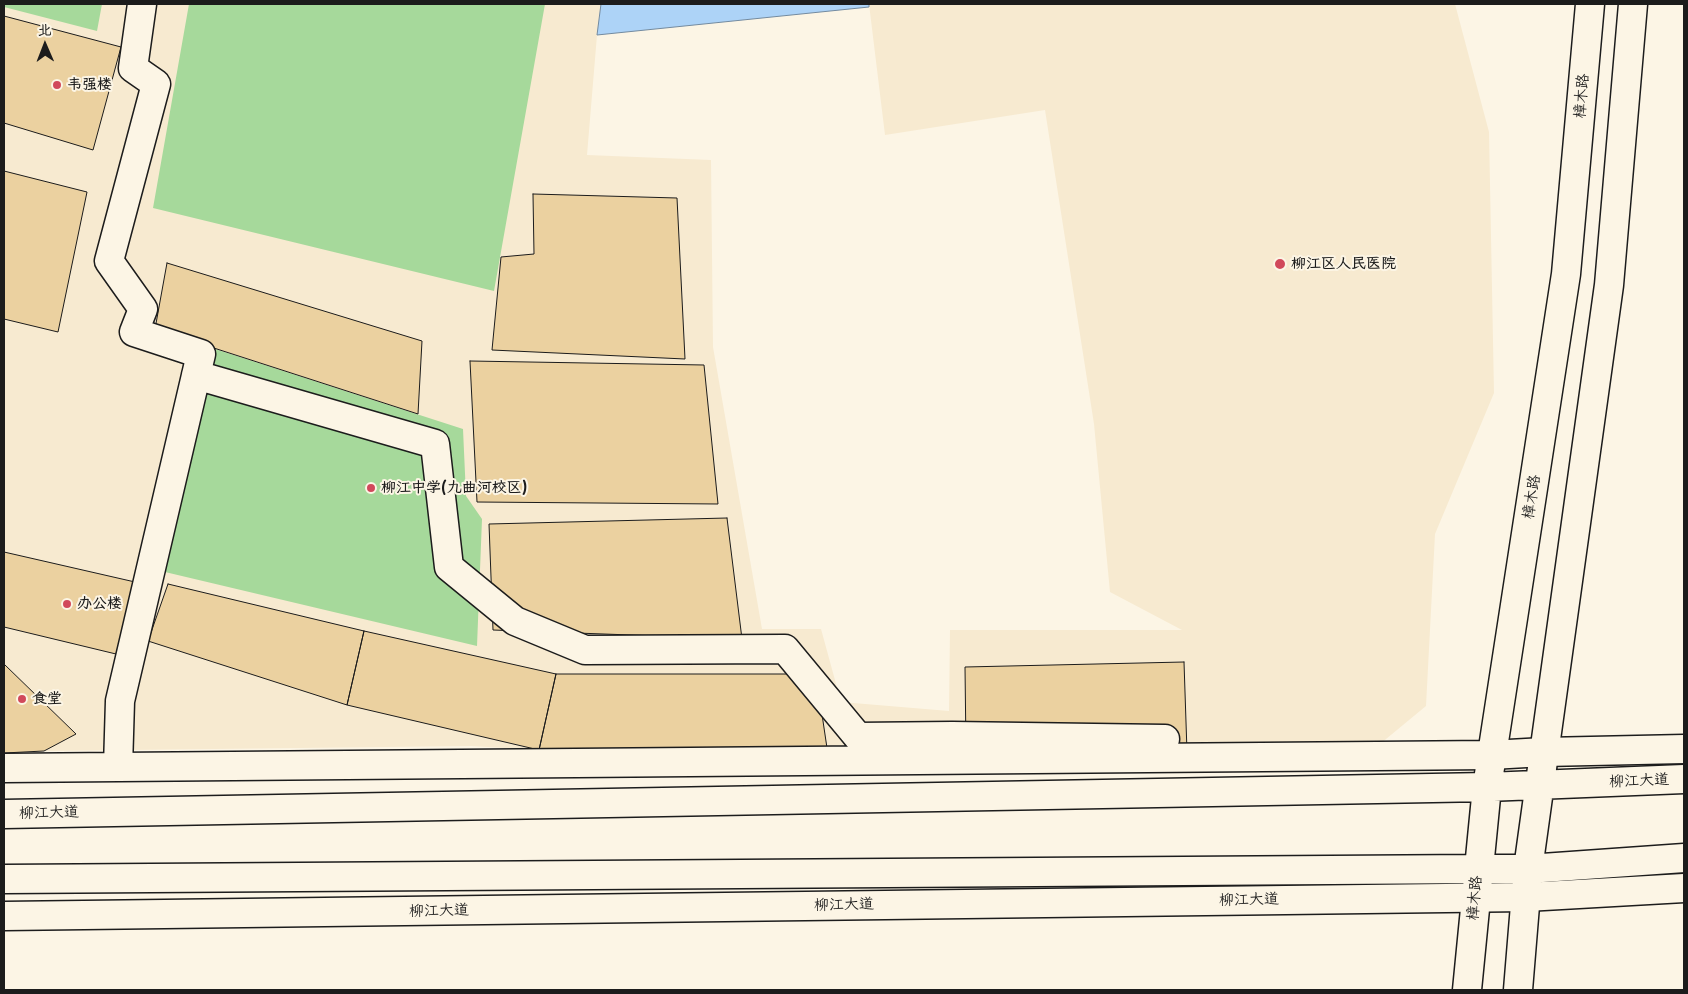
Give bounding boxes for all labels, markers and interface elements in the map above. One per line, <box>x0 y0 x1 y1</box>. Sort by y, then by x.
text: 北 <box>38 19 52 40</box>
north arrow <box>20 20 70 70</box>
street label: 樟木路 <box>1571 73 1593 119</box>
place label: 韦强楼 <box>67 76 112 94</box>
marker: 韦强楼 <box>51 79 63 91</box>
place label: 柳江区人民医院 <box>1291 255 1396 273</box>
marker: 柳江区人民医院 <box>1273 257 1287 271</box>
street label: 樟木路 <box>1520 473 1544 521</box>
place label: 柳江中学(九曲河校区) <box>381 479 527 497</box>
marker: 柳江中学(九曲河校区) <box>365 482 377 494</box>
place label: 办公楼 <box>77 595 122 613</box>
marker: 办公楼 <box>61 598 73 610</box>
place label: 食堂 <box>32 690 62 708</box>
marker: 食堂 <box>16 693 28 705</box>
street label: 柳江大道 <box>1609 771 1669 791</box>
street label: 柳江大道 <box>19 803 79 823</box>
street label: 樟木路 <box>1464 875 1486 921</box>
street label: 柳江大道 <box>1219 890 1279 910</box>
street label: 柳江大道 <box>814 895 874 915</box>
street label: 柳江大道 <box>409 901 469 921</box>

